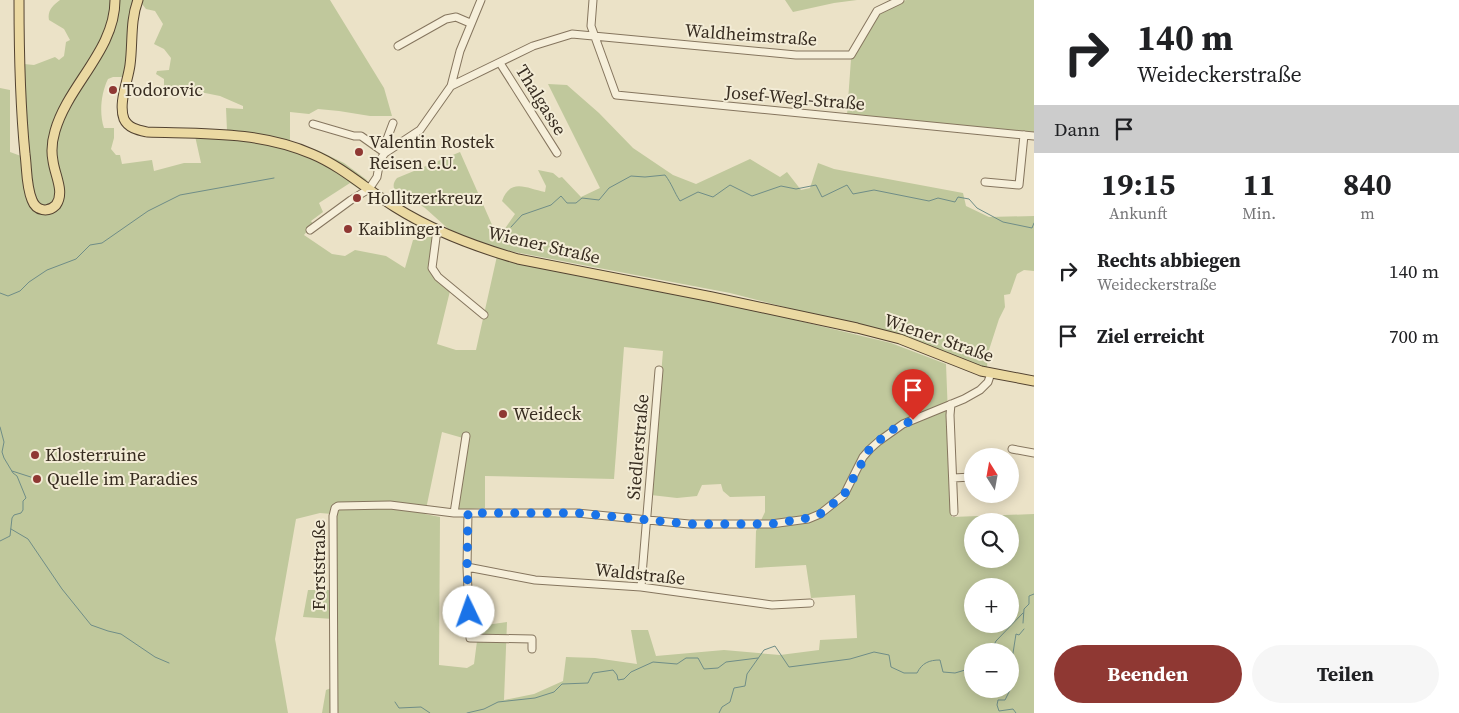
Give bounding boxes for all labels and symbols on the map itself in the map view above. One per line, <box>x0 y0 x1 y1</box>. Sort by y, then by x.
street label: Waldheimstraße <box>684 17 818 52</box>
street label: Thalgasse <box>510 60 573 140</box>
place label: Todorovic <box>123 77 203 102</box>
street label: Josef-Wegl-Straße <box>723 79 866 116</box>
marker: Todorovic <box>107 84 119 96</box>
place label: Valentin Rostek Reisen e.U. <box>369 129 495 175</box>
marker: Valentin Rostek Reisen e.U. <box>353 146 365 158</box>
place label: Hollitzerkreuz <box>367 185 482 210</box>
marker: Hollitzerkreuz <box>351 192 363 204</box>
place label: Kaiblinger <box>358 216 443 241</box>
street label: Wiener Straße <box>485 219 603 270</box>
marker: Kaiblinger <box>342 223 354 235</box>
street label: Wiener Straße <box>881 307 997 368</box>
pin <box>892 369 934 420</box>
street label: Siedlerstraße <box>620 393 655 501</box>
place label: Weideck <box>513 401 582 426</box>
marker: Weideck <box>497 408 509 420</box>
place label: Klosterruine <box>45 442 146 467</box>
north arrow <box>964 448 1019 502</box>
marker: Klosterruine <box>29 449 41 461</box>
place label: Quelle im Paradies <box>47 466 198 491</box>
marker: Quelle im Paradies <box>31 473 43 485</box>
street label: Forststraße <box>306 520 331 610</box>
street label: Waldstraße <box>594 556 687 591</box>
position arrow <box>442 585 494 637</box>

